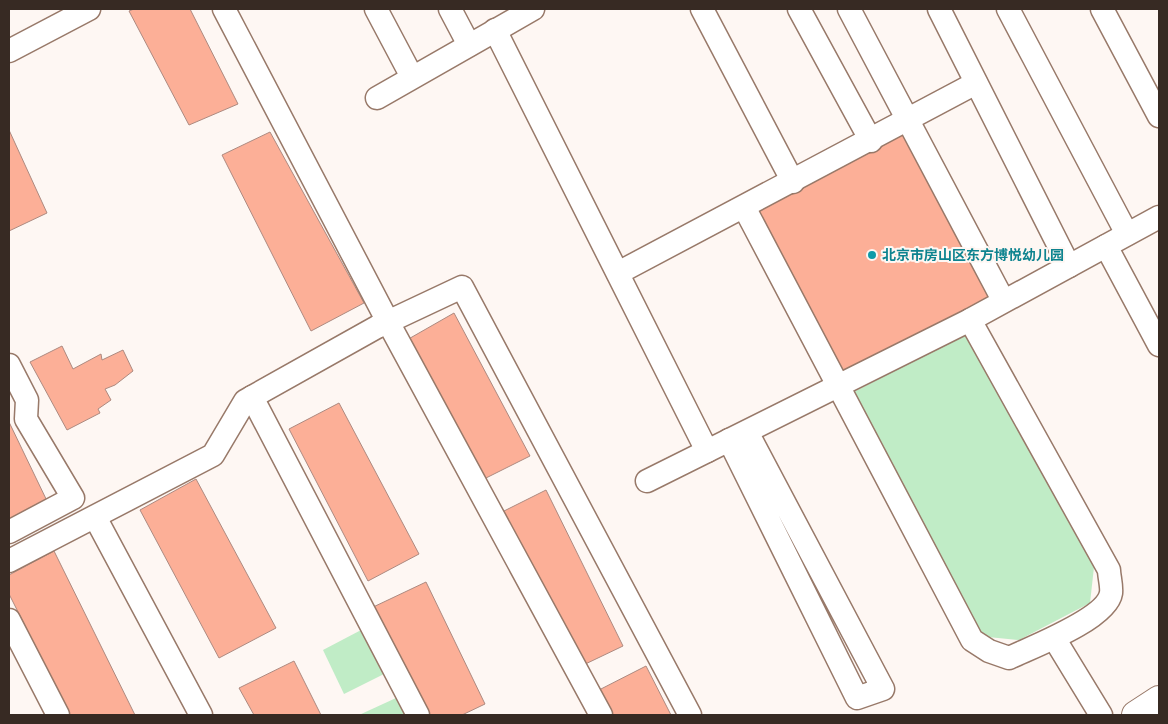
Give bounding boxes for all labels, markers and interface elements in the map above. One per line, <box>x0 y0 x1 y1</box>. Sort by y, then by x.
place label: 北京市房山区东方博悦幼儿园 <box>882 247 1064 264</box>
marker: 北京市房山区东方博悦幼儿园 <box>866 249 878 261</box>

